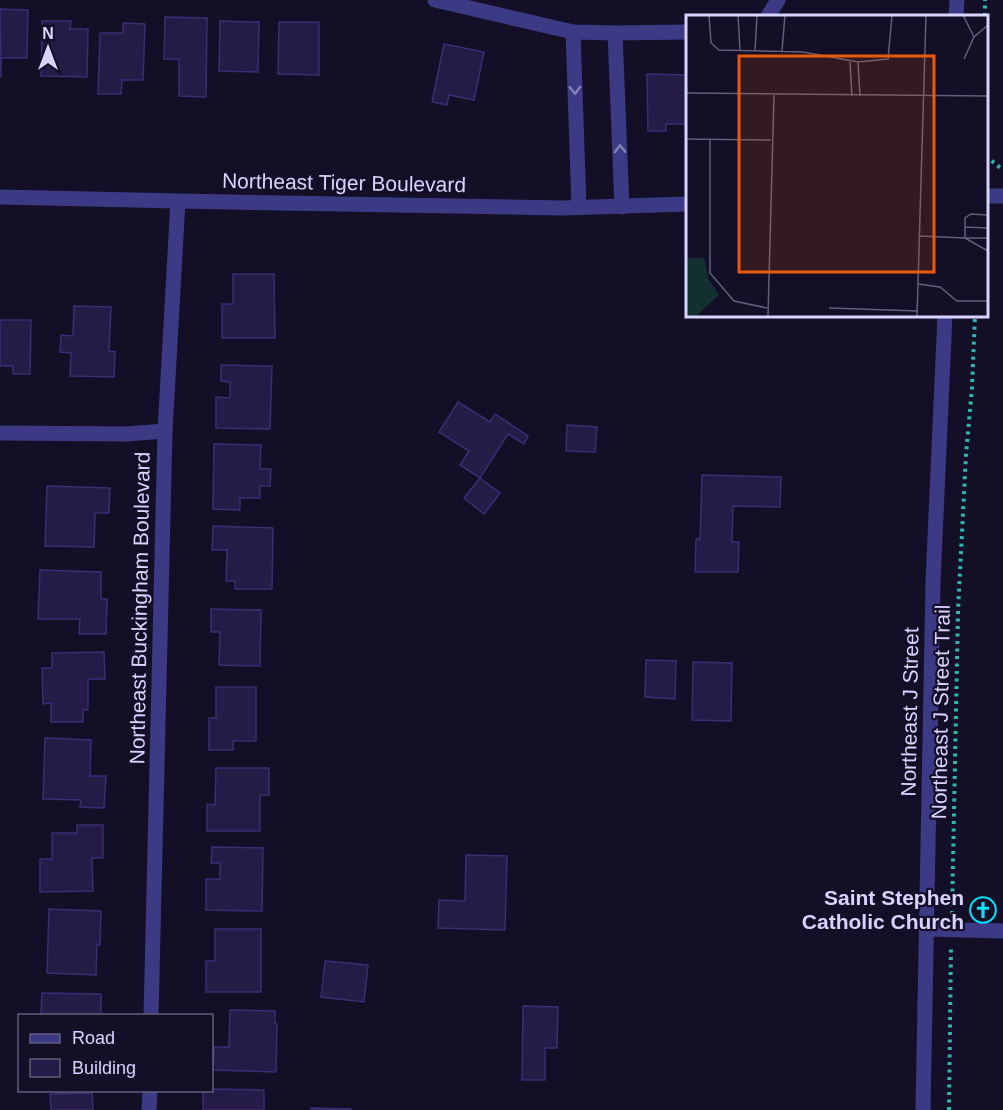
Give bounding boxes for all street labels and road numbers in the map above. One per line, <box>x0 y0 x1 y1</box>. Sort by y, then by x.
street label: Northeast Tiger Boulevard <box>222 169 466 196</box>
street label: Northeast Buckingham Boulevard <box>125 451 154 765</box>
street label: Northeast J Street Trail <box>927 604 954 820</box>
street label: Northeast J Street <box>897 627 922 797</box>

